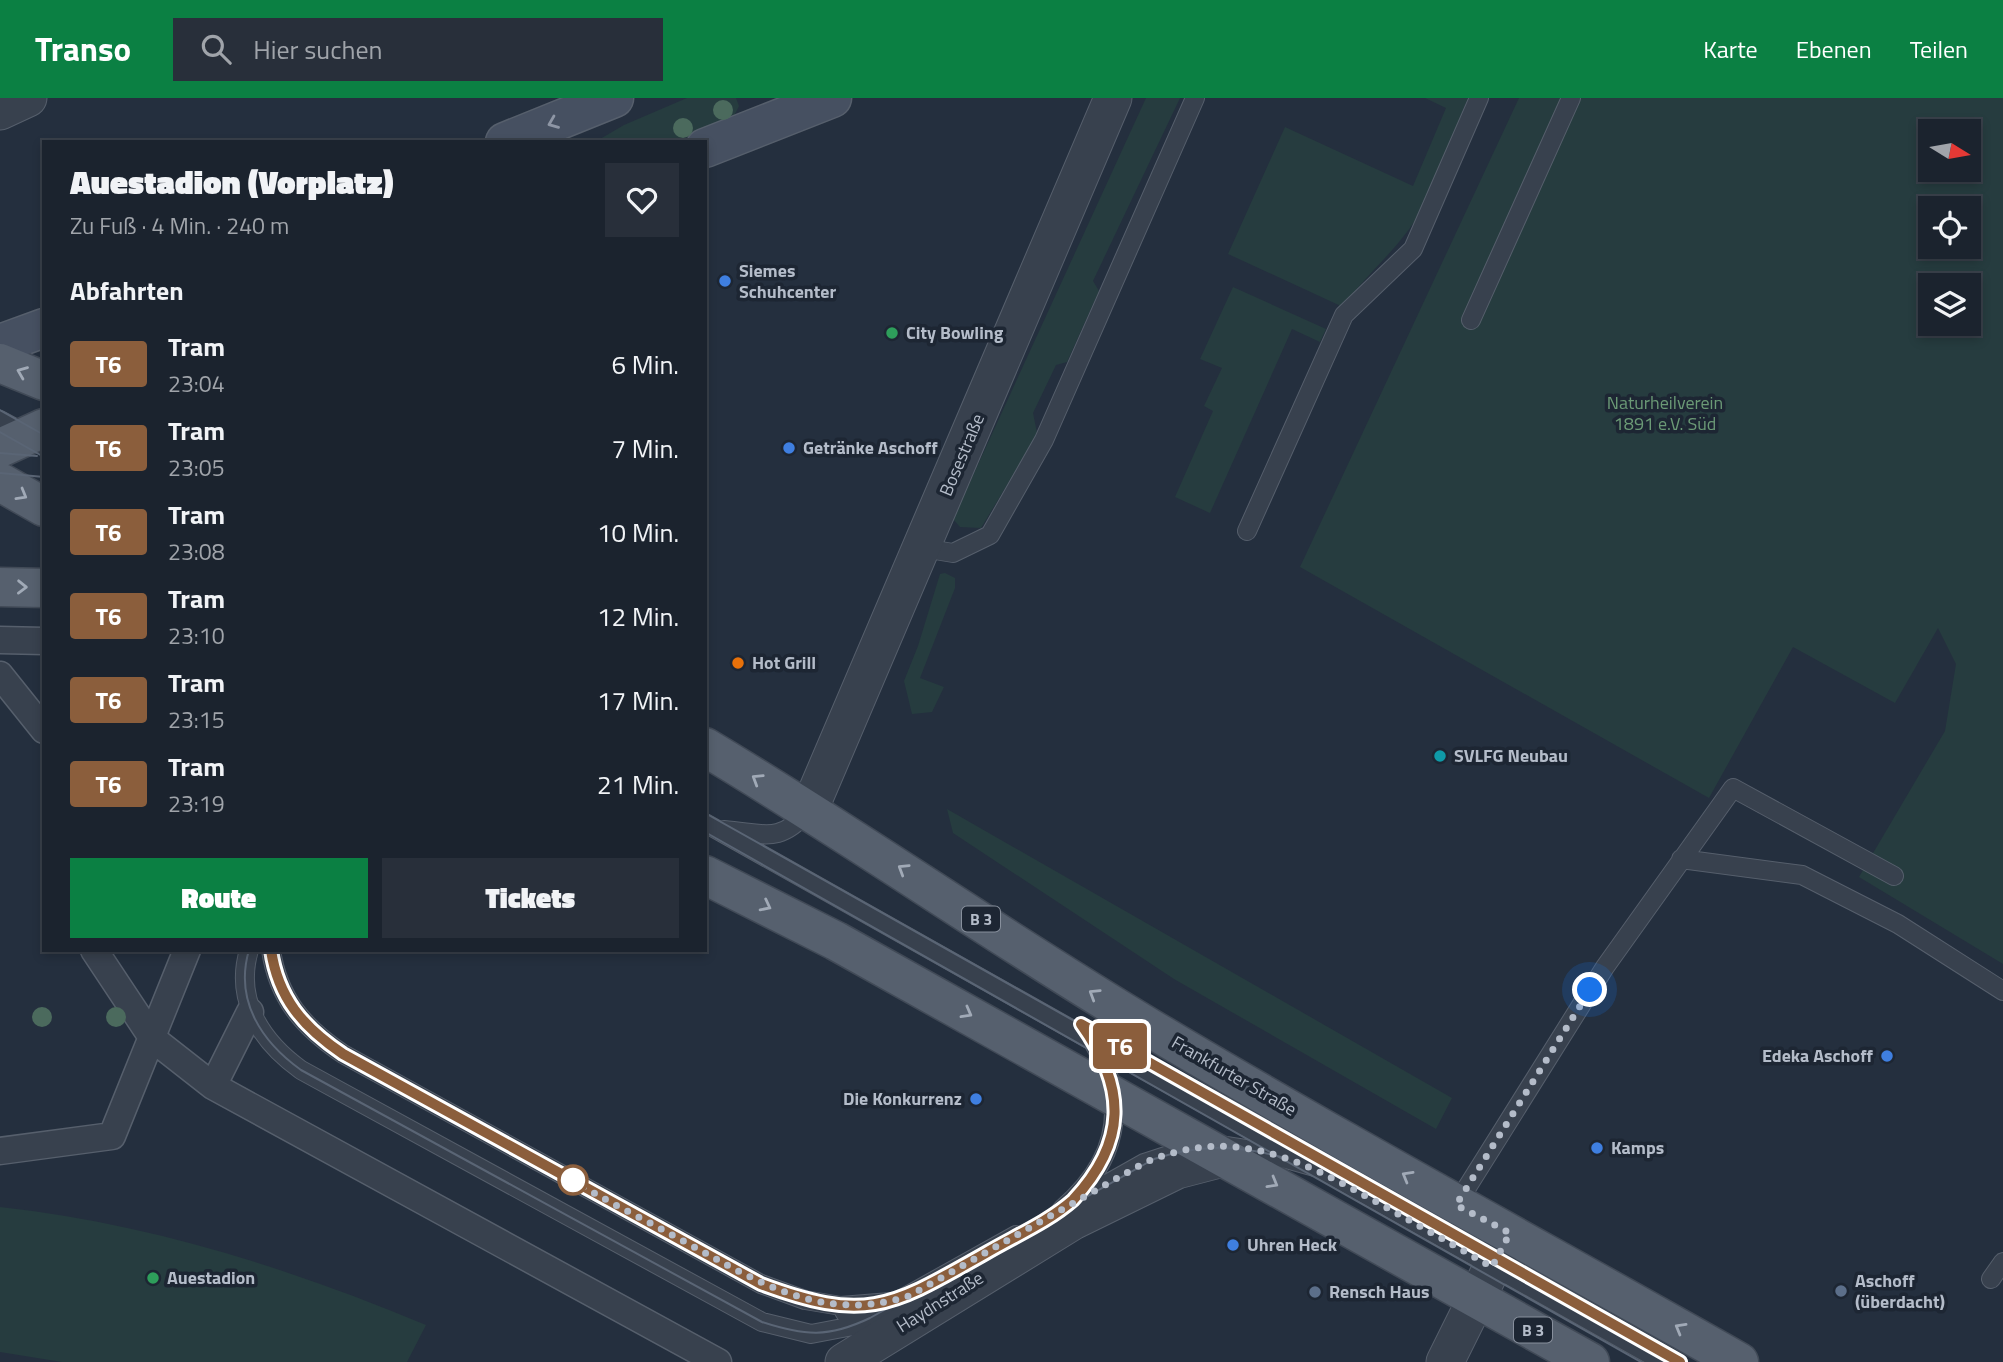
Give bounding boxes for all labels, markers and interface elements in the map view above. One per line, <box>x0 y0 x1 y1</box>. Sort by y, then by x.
search box <box>173 18 663 81</box>
text: Transo <box>35 24 131 74</box>
icon: search <box>197 30 235 68</box>
text: Hier suchen <box>253 30 383 69</box>
text: Karte <box>1703 31 1758 67</box>
text: Ebenen <box>1796 31 1872 67</box>
text: Teilen <box>1910 31 1968 67</box>
one-way arrow <box>547 114 559 128</box>
north arrow <box>1918 119 1981 182</box>
map controls <box>1918 119 1981 336</box>
text: Auestadion (Vorplatz) <box>70 157 394 207</box>
button: heart <box>605 163 679 237</box>
button: locate <box>1918 196 1981 259</box>
text: Zu Fuß · 4 Min. · 240 m <box>70 208 289 243</box>
place label: Siemes Schuhcenter <box>739 257 837 305</box>
text: Abfahrten <box>70 271 184 310</box>
marker: Siemes Schuhcenter <box>717 273 733 289</box>
button: layers <box>1918 273 1981 336</box>
place label: City Bowling <box>906 319 1004 346</box>
marker: City Bowling <box>884 325 900 341</box>
text: Tram <box>168 327 225 366</box>
text: 6 Min. <box>612 345 679 384</box>
text: T6 <box>95 346 122 382</box>
text: 23:04 <box>168 366 225 401</box>
one-way arrow <box>17 367 29 381</box>
park label: Naturheilverein 1891 e.V. Süd <box>1607 389 1723 437</box>
street label: Bosestraße <box>932 409 991 500</box>
text: Tram <box>168 411 225 450</box>
text: 7 Min. <box>612 429 679 468</box>
text: T6 <box>95 430 122 466</box>
place label: Getränke Aschoff <box>803 434 938 461</box>
marker: Getränke Aschoff <box>781 440 797 456</box>
text: 23:05 <box>168 450 225 485</box>
one-way arrow <box>14 486 27 499</box>
text: Tram <box>168 495 225 534</box>
text: 10 Min. <box>597 513 679 552</box>
text: T6 <box>95 514 122 550</box>
text: 23:08 <box>168 534 225 569</box>
text: Tram <box>168 579 225 618</box>
one-way arrow <box>17 580 28 595</box>
text: 12 Min. <box>597 597 679 636</box>
text: T6 <box>95 598 122 634</box>
text: 23:10 <box>168 618 225 653</box>
place label: Hot Grill <box>752 649 816 676</box>
marker: Hot Grill <box>730 655 746 671</box>
text: Tram <box>168 663 225 702</box>
text: 17 Min. <box>597 681 679 720</box>
text: T6 <box>95 682 122 718</box>
text: 23:15 <box>168 702 225 737</box>
place label: SVLFG Neubau <box>1454 742 1568 769</box>
text: Tram <box>168 747 225 786</box>
marker: SVLFG Neubau <box>1432 748 1448 764</box>
text: 21 Min. <box>597 765 679 804</box>
text: T6 <box>95 766 122 802</box>
one-way arrow <box>752 774 765 787</box>
text: 23:19 <box>168 786 225 821</box>
button: Route <box>70 858 368 938</box>
button: Tickets <box>382 858 679 938</box>
one-way arrow <box>898 865 911 878</box>
one-way arrow <box>759 897 771 911</box>
road number: B 3 <box>962 906 1000 932</box>
your location <box>1572 972 1607 1007</box>
one-way arrow <box>1088 989 1101 1002</box>
one-way arrow <box>959 1005 972 1018</box>
line badge: T6 <box>1088 1023 1152 1069</box>
text: T6 <box>1107 1028 1133 1064</box>
street label: Frankfurter Straße <box>1167 1029 1302 1122</box>
place label: Edeka Aschoff <box>1762 1042 1874 1069</box>
marker: Edeka Aschoff <box>1879 1048 1895 1064</box>
place label: Die Konkurrenz <box>843 1085 962 1112</box>
marker: Die Konkurrenz <box>968 1091 984 1107</box>
place label: Kamps <box>1611 1134 1664 1161</box>
marker: Kamps <box>1589 1140 1605 1156</box>
unlabelled marker <box>558 1165 588 1195</box>
one-way arrow <box>1401 1171 1414 1184</box>
one-way arrow <box>1265 1175 1278 1188</box>
place label: Uhren Heck <box>1247 1231 1338 1258</box>
marker: Uhren Heck <box>1225 1237 1241 1253</box>
place label: Auestadion <box>167 1264 255 1291</box>
street label: Haydnstraße <box>891 1264 989 1339</box>
place label: Aschoff (überdacht) <box>1855 1267 1945 1315</box>
marker: Auestadion <box>145 1270 161 1286</box>
place label: Rensch Haus <box>1329 1278 1429 1305</box>
marker: Aschoff (überdacht) <box>1833 1283 1849 1299</box>
marker: Rensch Haus <box>1307 1284 1323 1300</box>
road number: B 3 <box>1514 1318 1552 1342</box>
one-way arrow <box>1674 1323 1687 1336</box>

